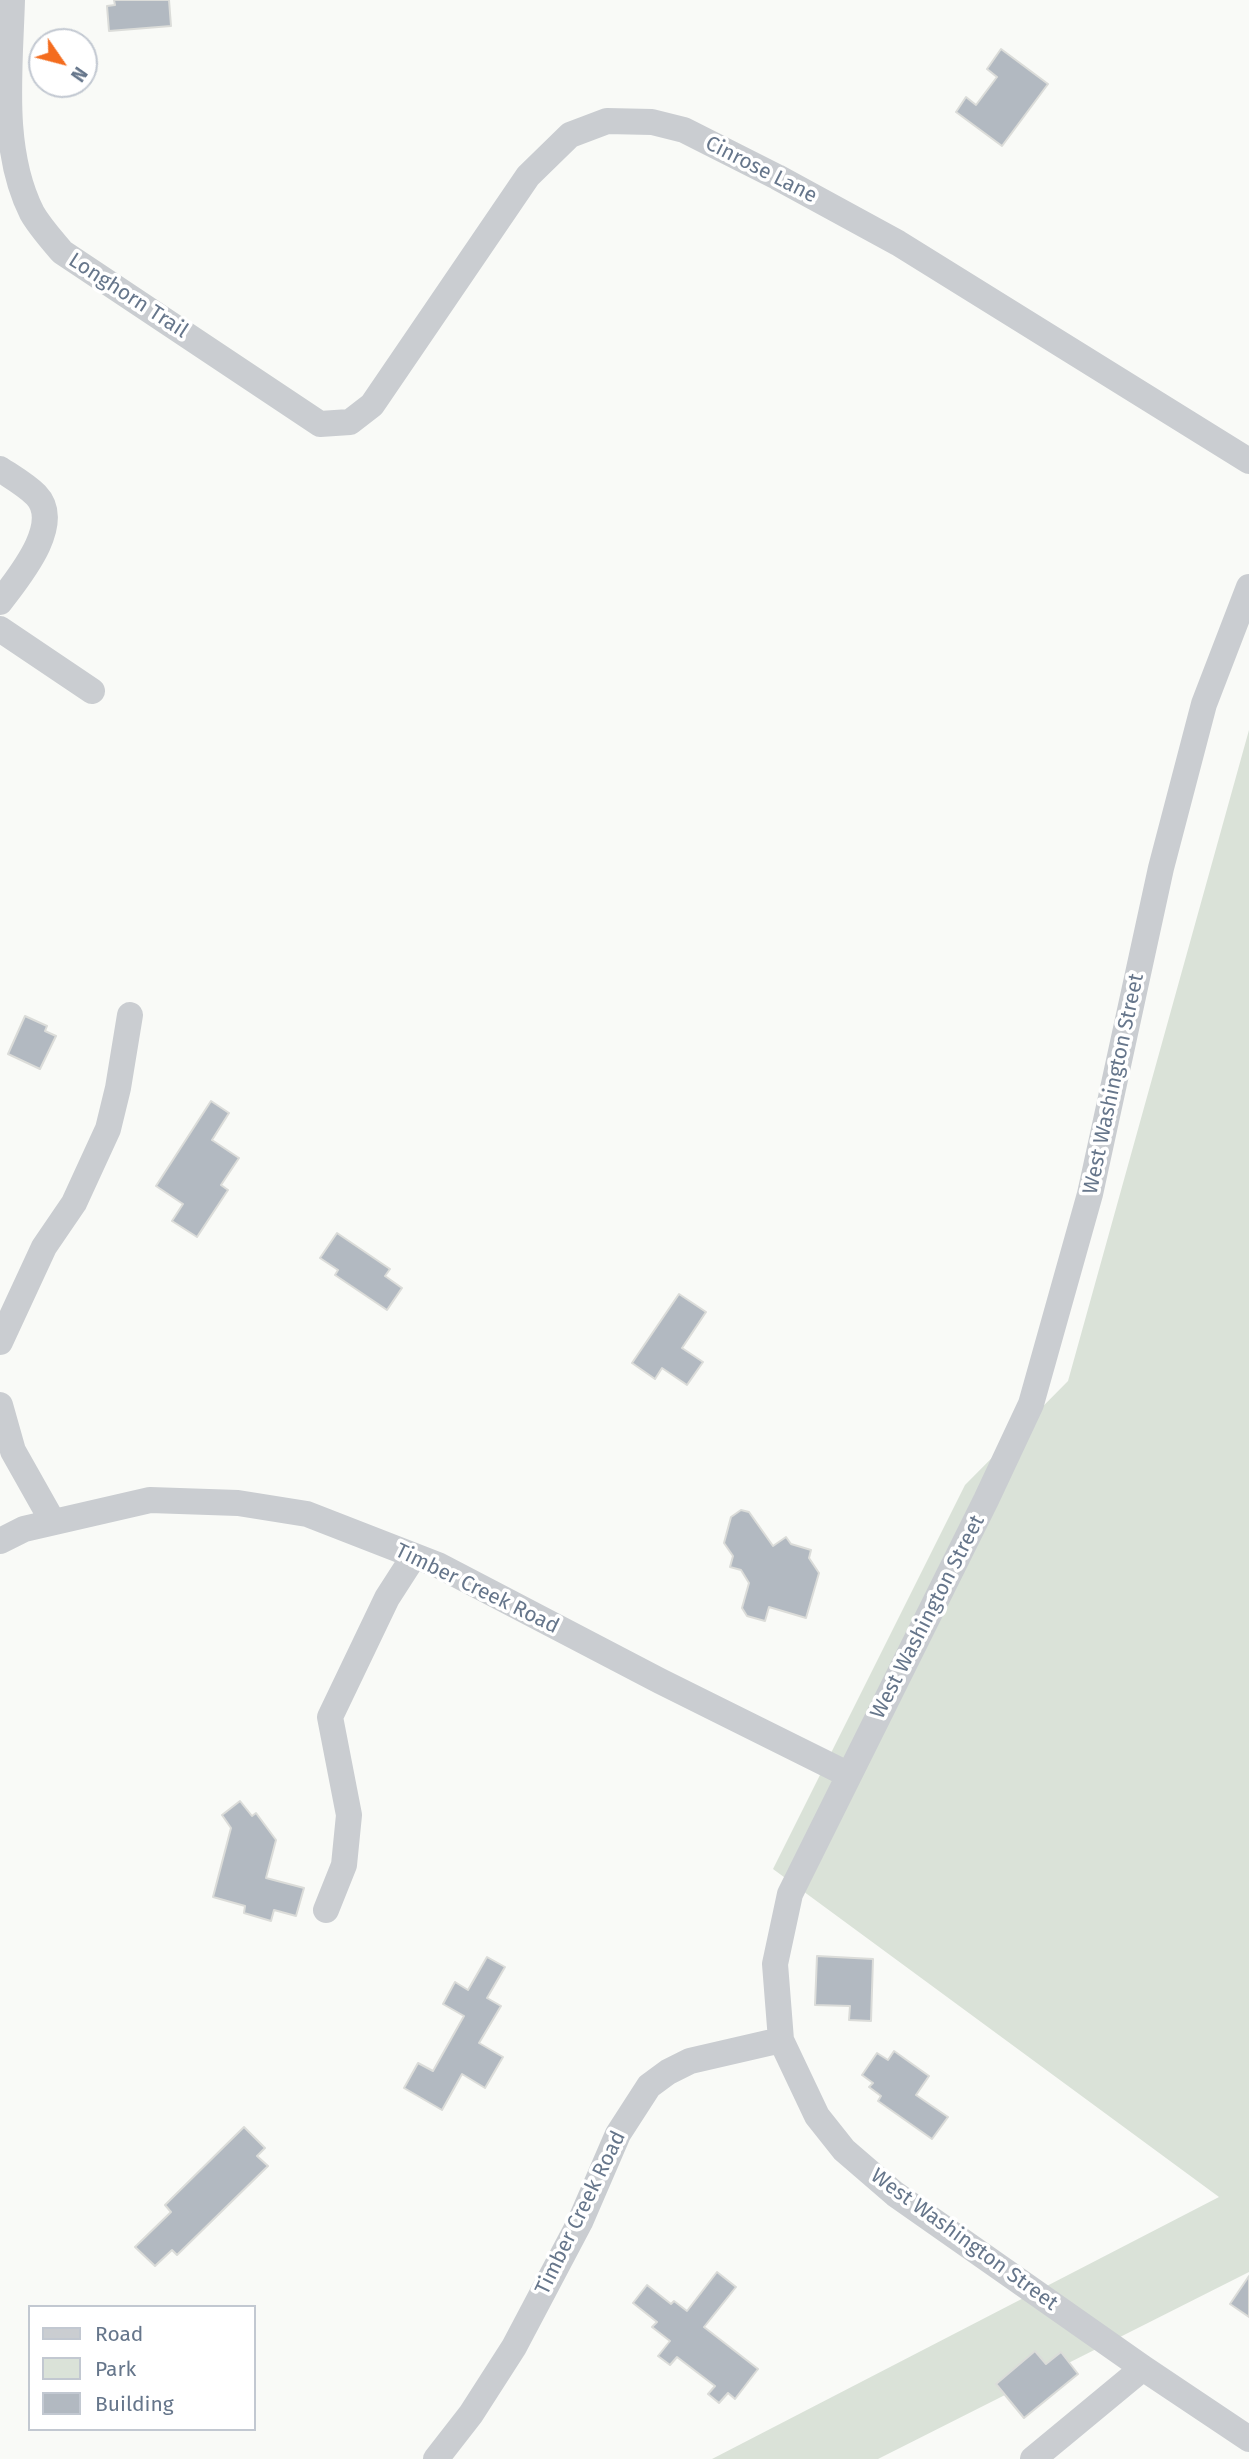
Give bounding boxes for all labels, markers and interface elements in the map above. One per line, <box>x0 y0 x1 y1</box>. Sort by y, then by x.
north arrow <box>28 28 98 98</box>
text: N <box>66 62 92 86</box>
street label: Cinrose Lane <box>701 131 821 209</box>
street label: Longhorn Trail <box>64 248 192 344</box>
street label: West Washington Street <box>1078 971 1150 1197</box>
street label: West Washington Street <box>866 1511 990 1723</box>
street label: Timber Creek Road <box>391 1538 563 1640</box>
street label: Timber Creek Road <box>530 2127 632 2299</box>
street label: West Washington Street <box>866 2164 1062 2316</box>
legend <box>28 2305 256 2431</box>
text: Road <box>95 2321 143 2347</box>
text: Park <box>95 2356 136 2382</box>
text: Building <box>95 2391 174 2417</box>

